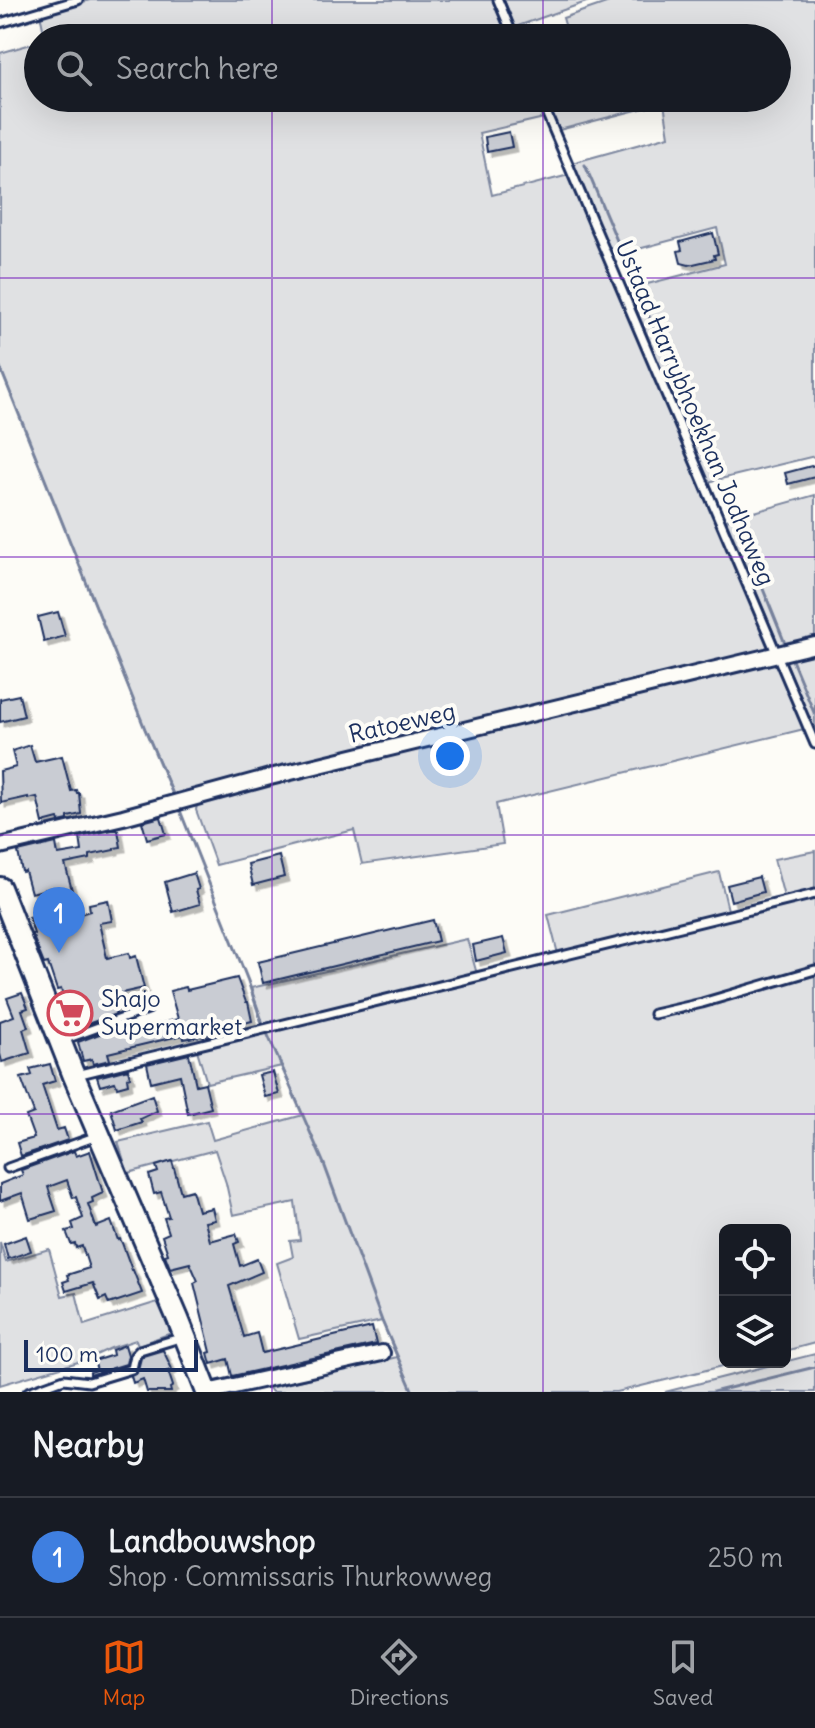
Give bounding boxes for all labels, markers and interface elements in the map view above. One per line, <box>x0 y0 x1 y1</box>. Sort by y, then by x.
search box <box>24 24 791 112</box>
icon: search <box>52 46 96 90</box>
text: Search here <box>116 49 279 87</box>
street label: Ustaad Harrybhoekhan Jodhaweg <box>609 236 782 590</box>
street label: Ratoeweg <box>346 695 458 749</box>
your location <box>430 736 470 776</box>
pin: 1 <box>33 887 85 953</box>
place label: Shajo Supermarket <box>101 983 242 1041</box>
supermarket icon: Shajo Supermarket <box>46 989 94 1037</box>
map controls <box>719 1224 791 1368</box>
button: locate <box>719 1224 791 1296</box>
button: layers <box>719 1296 791 1368</box>
scale bar <box>24 1336 198 1372</box>
text: 100 m <box>36 1340 98 1368</box>
text: Nearby <box>32 1423 145 1466</box>
text: Landbouwshop <box>108 1522 316 1560</box>
text: 1 <box>53 1541 63 1574</box>
text: 250 m <box>708 1541 783 1574</box>
text: Shop · Commissaris Thurkowweg <box>108 1560 492 1593</box>
tab: Map <box>102 1635 146 1711</box>
tab: Directions <box>350 1635 449 1711</box>
tab: Saved <box>653 1635 713 1711</box>

